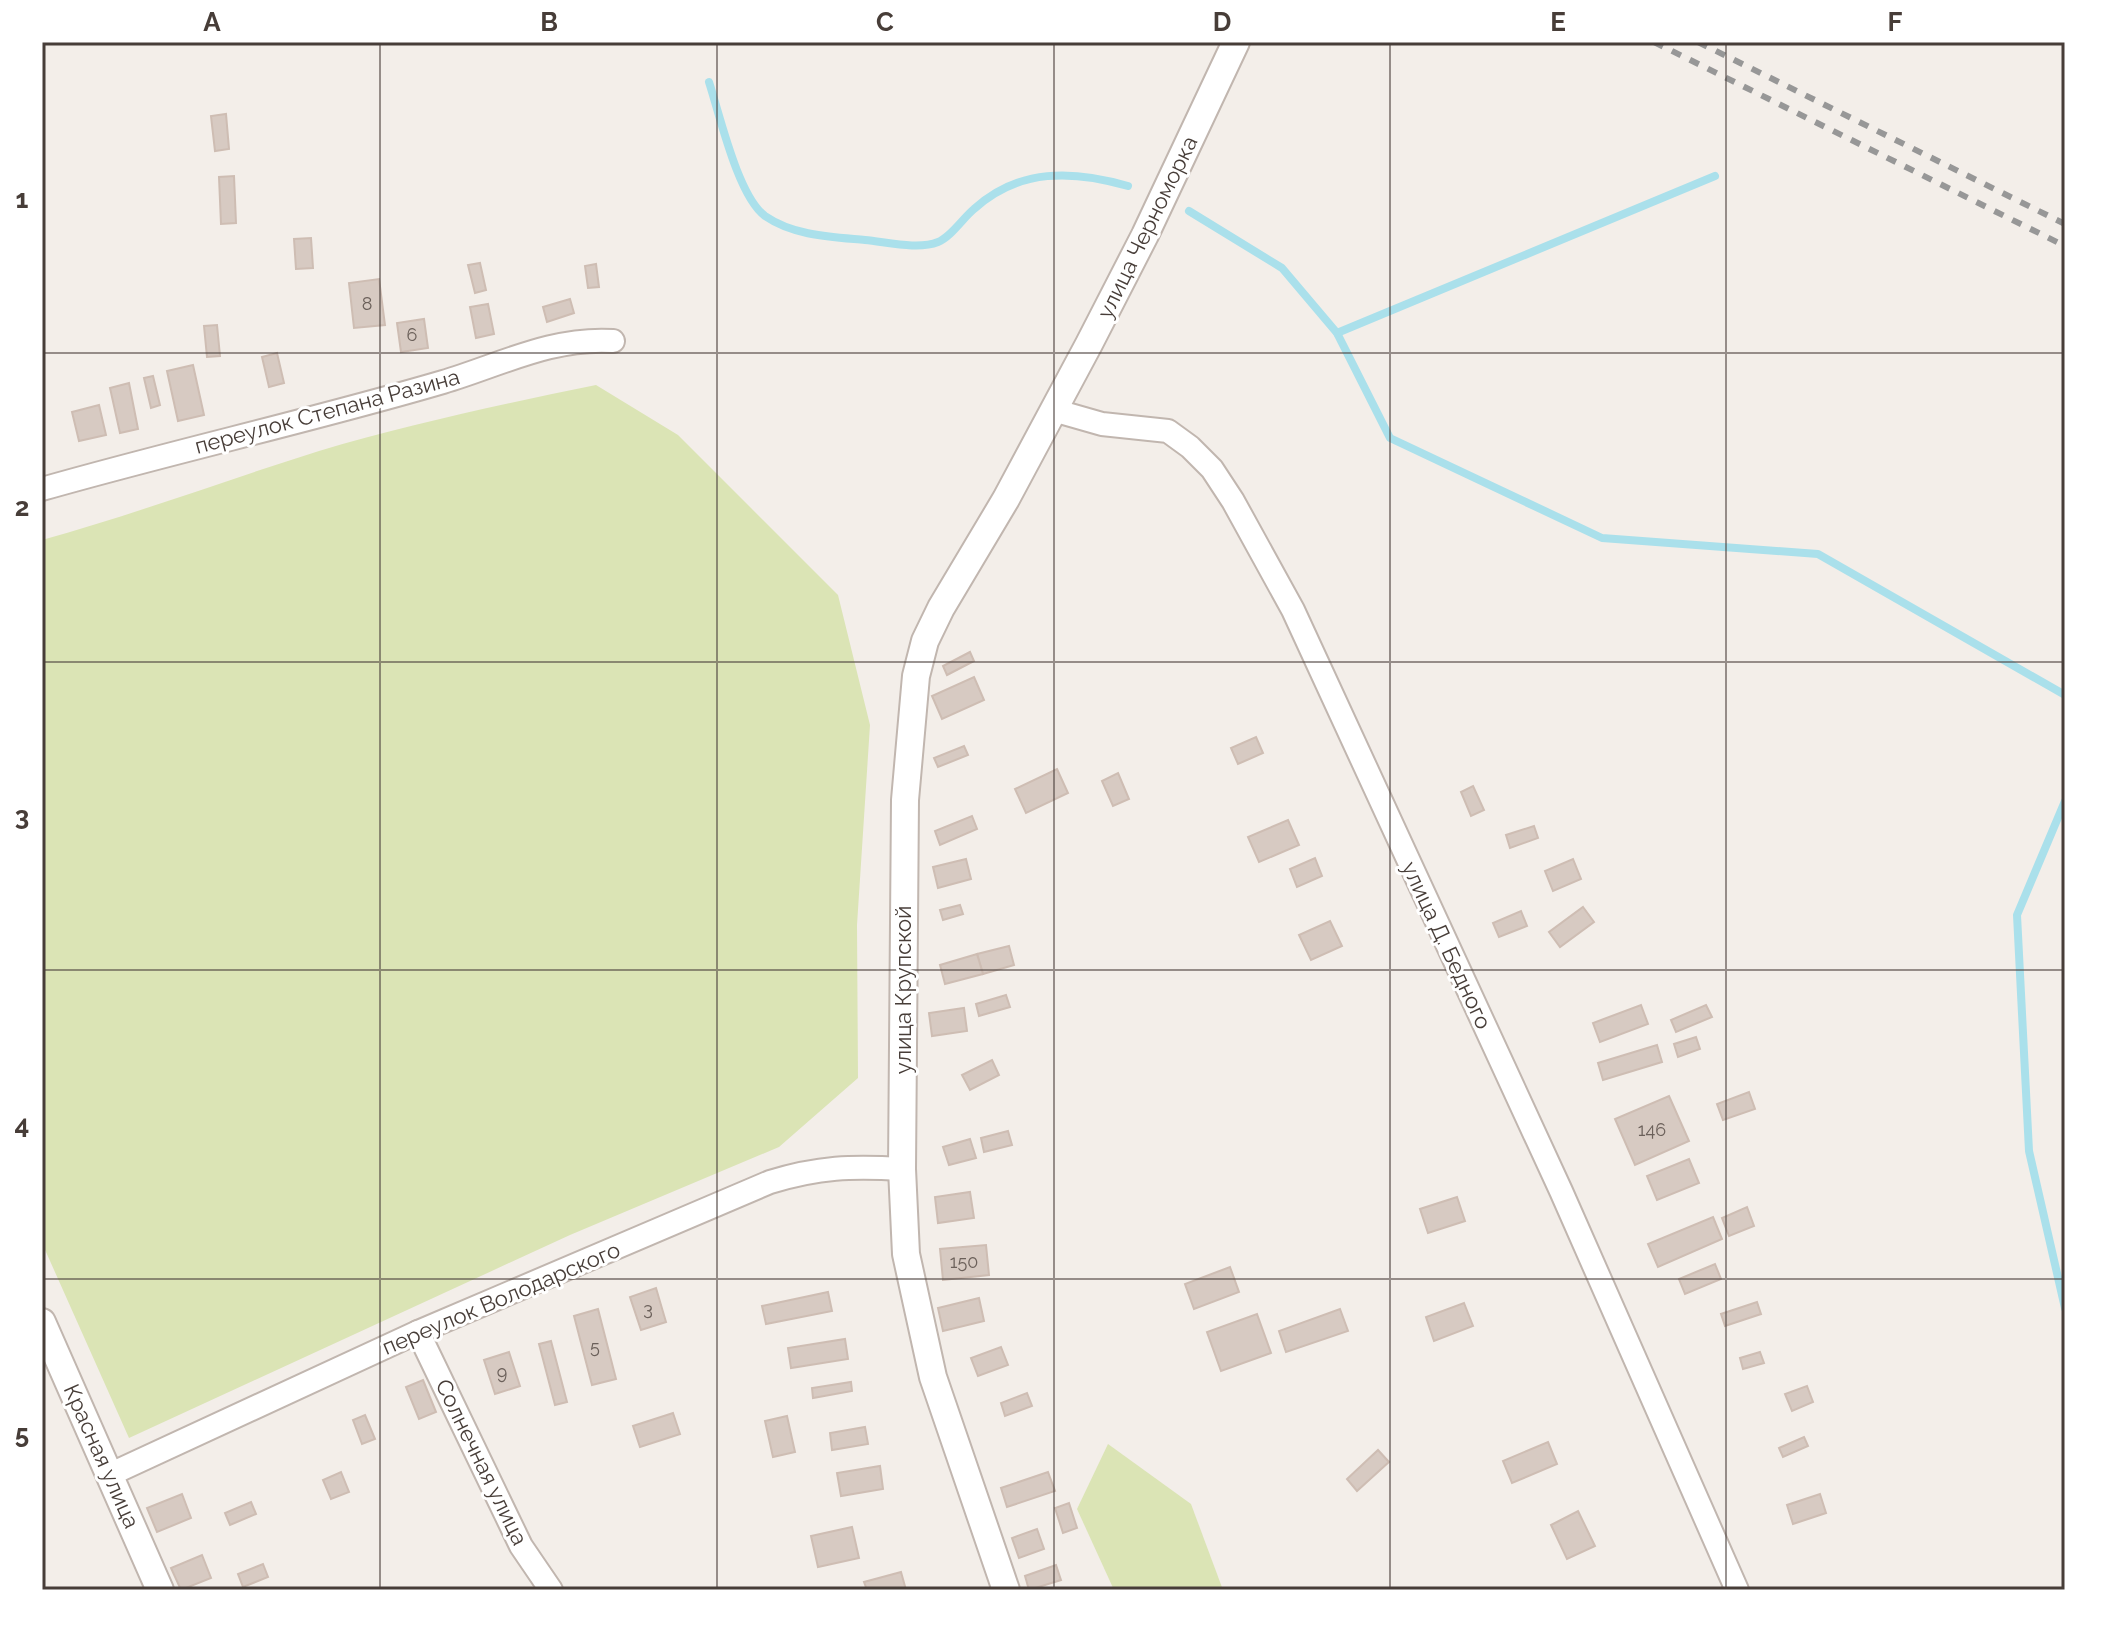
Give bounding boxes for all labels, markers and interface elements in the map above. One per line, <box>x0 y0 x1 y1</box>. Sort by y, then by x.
text: A <box>203 7 221 37</box>
text: B <box>540 7 558 37</box>
text: C <box>876 7 894 37</box>
text: D <box>1213 7 1231 37</box>
text: E <box>1550 7 1566 37</box>
text: F <box>1888 7 1903 37</box>
street label: улица Черноморка <box>1091 131 1203 323</box>
text: 1 <box>16 184 29 214</box>
house number: 8 <box>362 293 372 314</box>
house number: 6 <box>407 324 418 345</box>
street label: переулок Степана Разина <box>192 363 462 459</box>
text: 2 <box>15 492 29 522</box>
text: 3 <box>15 801 29 831</box>
street label: улица Д. Бедного <box>1397 857 1497 1033</box>
street label: улица Крупской <box>890 906 916 1074</box>
text: 4 <box>15 1110 29 1140</box>
house number: 146 <box>1638 1119 1666 1140</box>
street label: переулок Володарского <box>378 1236 624 1360</box>
house number: 150 <box>950 1251 978 1272</box>
house number: 3 <box>643 1298 653 1319</box>
house number: 5 <box>590 1336 600 1357</box>
house number: 9 <box>497 1362 507 1383</box>
street label: Солнечная улица <box>431 1375 533 1549</box>
street label: Красная улица <box>59 1380 145 1532</box>
text: 5 <box>15 1419 29 1449</box>

